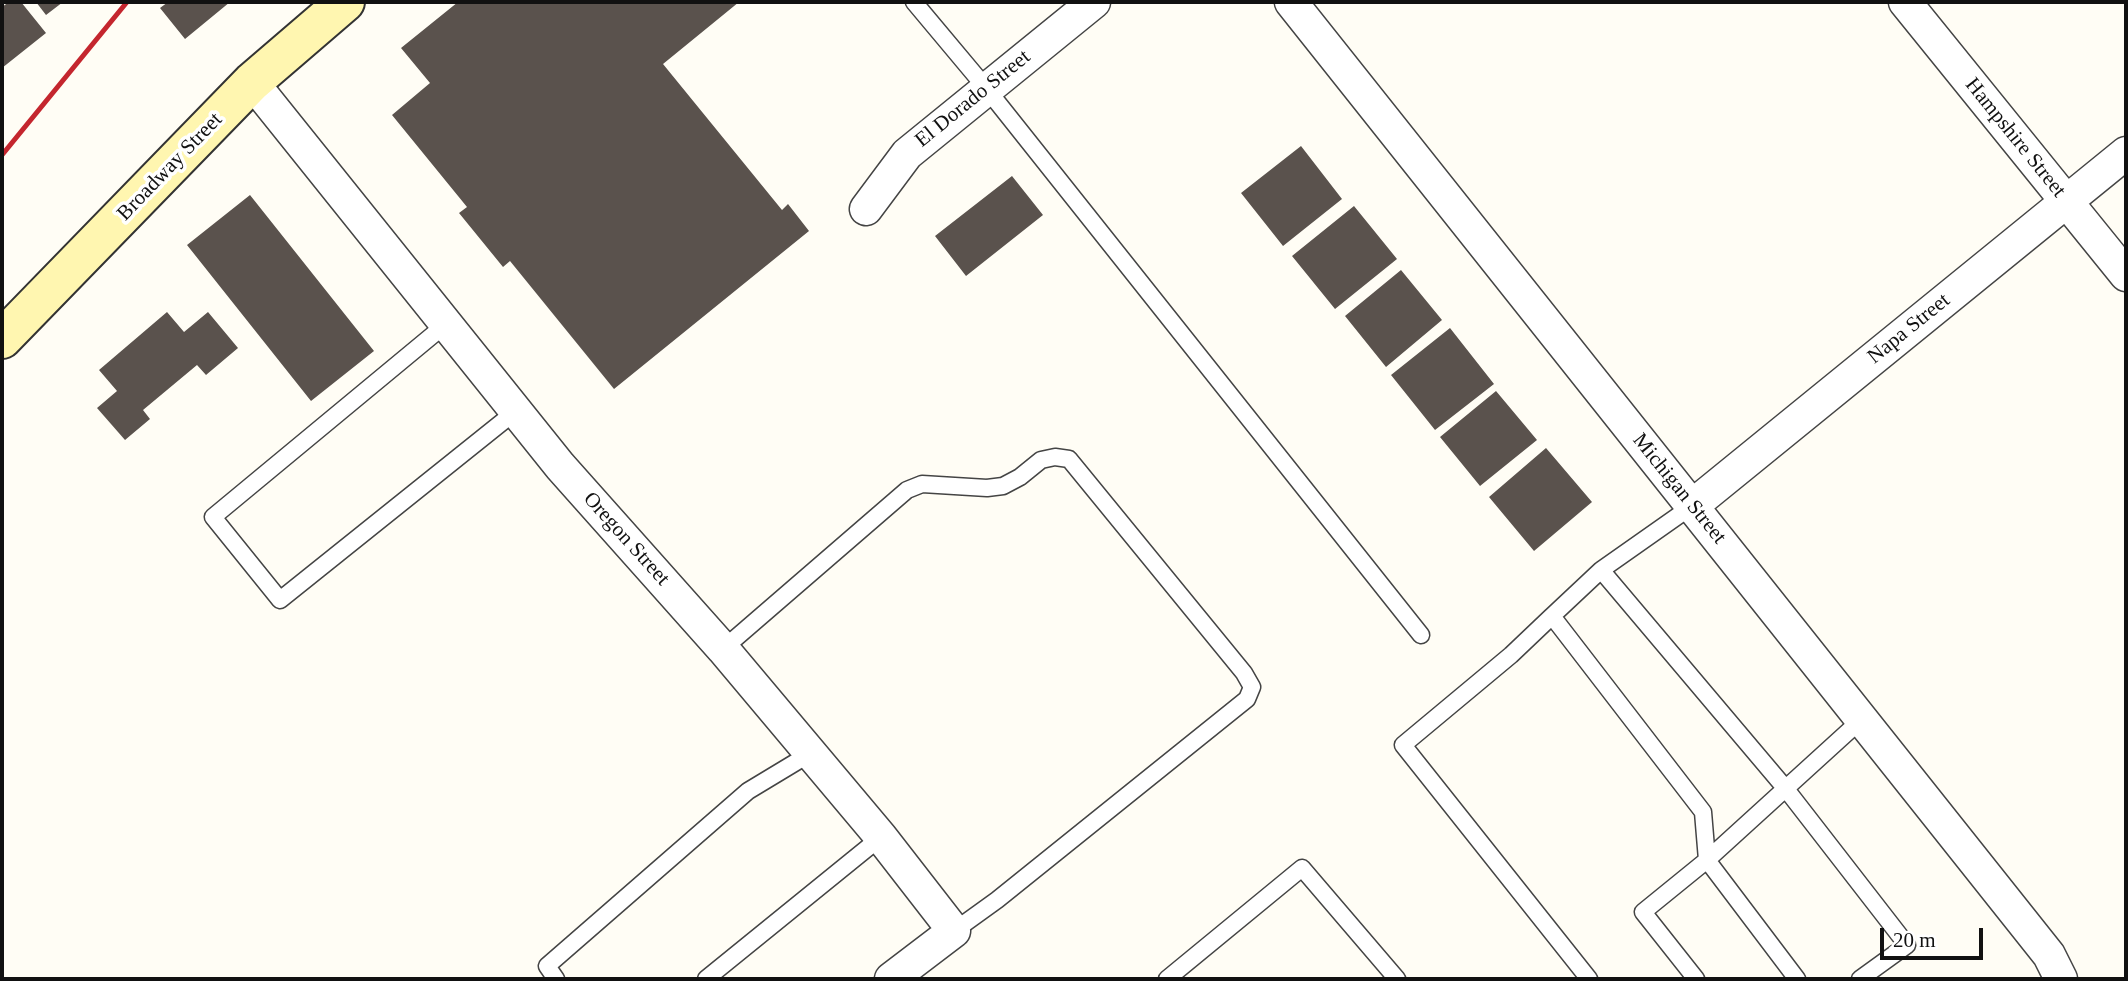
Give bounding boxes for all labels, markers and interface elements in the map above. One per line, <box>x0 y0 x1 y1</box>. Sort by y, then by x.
street label: El Dorado Street <box>910 45 1036 153</box>
street label: Hampshire Street <box>1959 73 2071 203</box>
street label: Broadway Street <box>112 108 228 226</box>
street label: Napa Street <box>1863 288 1955 370</box>
street label: Michigan Street <box>1627 429 1731 549</box>
street label: Oregon Street <box>577 487 675 591</box>
scale bar <box>1883 914 1986 958</box>
text: 20 m <box>1893 928 1936 952</box>

